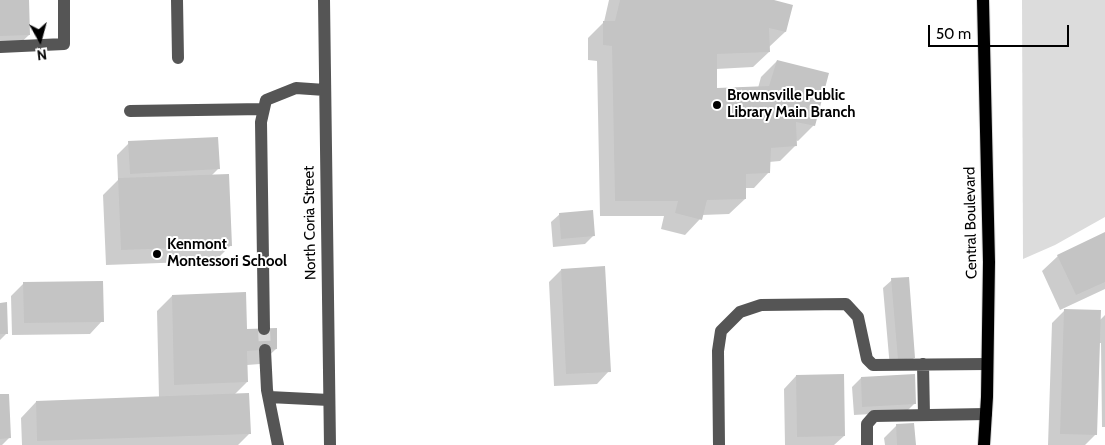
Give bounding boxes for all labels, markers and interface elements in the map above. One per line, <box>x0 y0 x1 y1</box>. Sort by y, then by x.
north arrow <box>15 15 65 65</box>
scale bar <box>930 15 1071 47</box>
text: 50 m <box>936 25 971 43</box>
text: N <box>36 45 48 64</box>
place label: Brownsville Public Library Main Branch <box>727 87 856 122</box>
marker: Brownsville Public Library Main Branch <box>711 99 723 111</box>
street label: North Coria Street <box>300 166 320 280</box>
street label: Central Boulevard <box>961 167 981 279</box>
place label: Kenmont Montessori School <box>167 236 287 271</box>
marker: Kenmont Montessori School <box>151 248 163 260</box>

